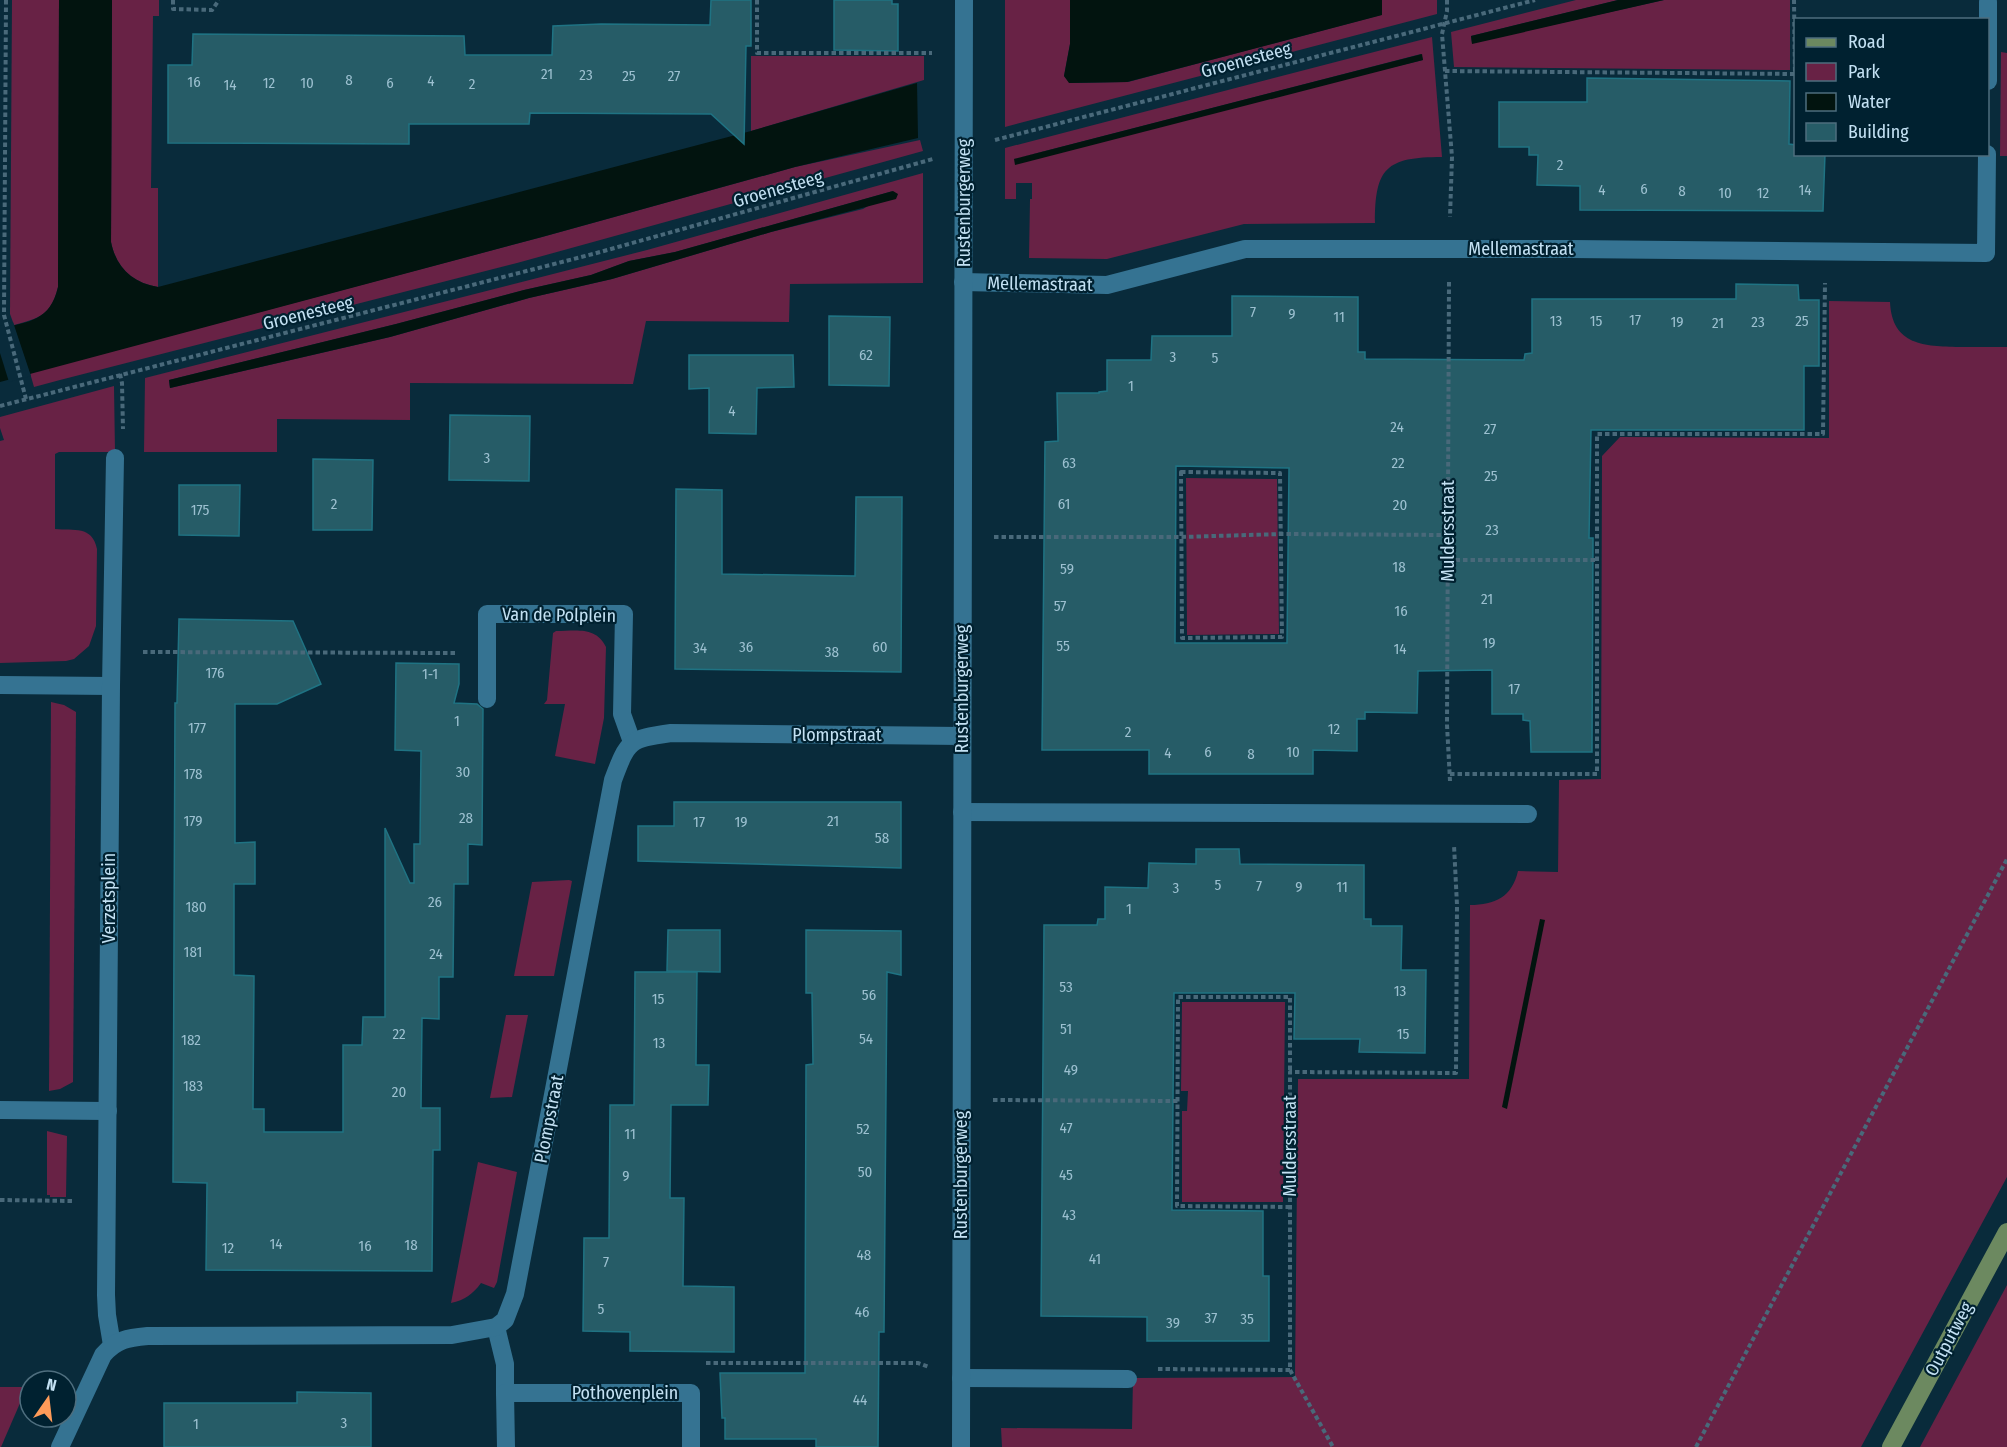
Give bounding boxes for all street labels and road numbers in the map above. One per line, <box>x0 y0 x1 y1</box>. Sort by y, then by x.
street label: Groenesteeg <box>1199 37 1294 83</box>
street label: Rustenburgerweg <box>953 138 975 267</box>
street label: Groenesteeg <box>731 166 826 212</box>
street label: Mellemastraat <box>1468 238 1574 260</box>
street label: Mellemastraat <box>987 272 1093 296</box>
street label: Groenesteeg <box>261 291 356 335</box>
street label: Muldersstraat <box>1437 480 1459 582</box>
street label: Van de Polplein <box>502 603 616 627</box>
street label: Rustenburgerweg <box>951 624 973 753</box>
street label: Plompstraat <box>792 724 882 746</box>
street label: Verzetsplein <box>98 853 120 943</box>
street label: Plompstraat <box>530 1073 568 1165</box>
street label: Muldersstraat <box>1279 1095 1301 1197</box>
street label: Rustenburgerweg <box>950 1110 972 1239</box>
street label: Outputweg <box>1920 1298 1978 1380</box>
street label: Pothovenplein <box>572 1382 678 1404</box>

